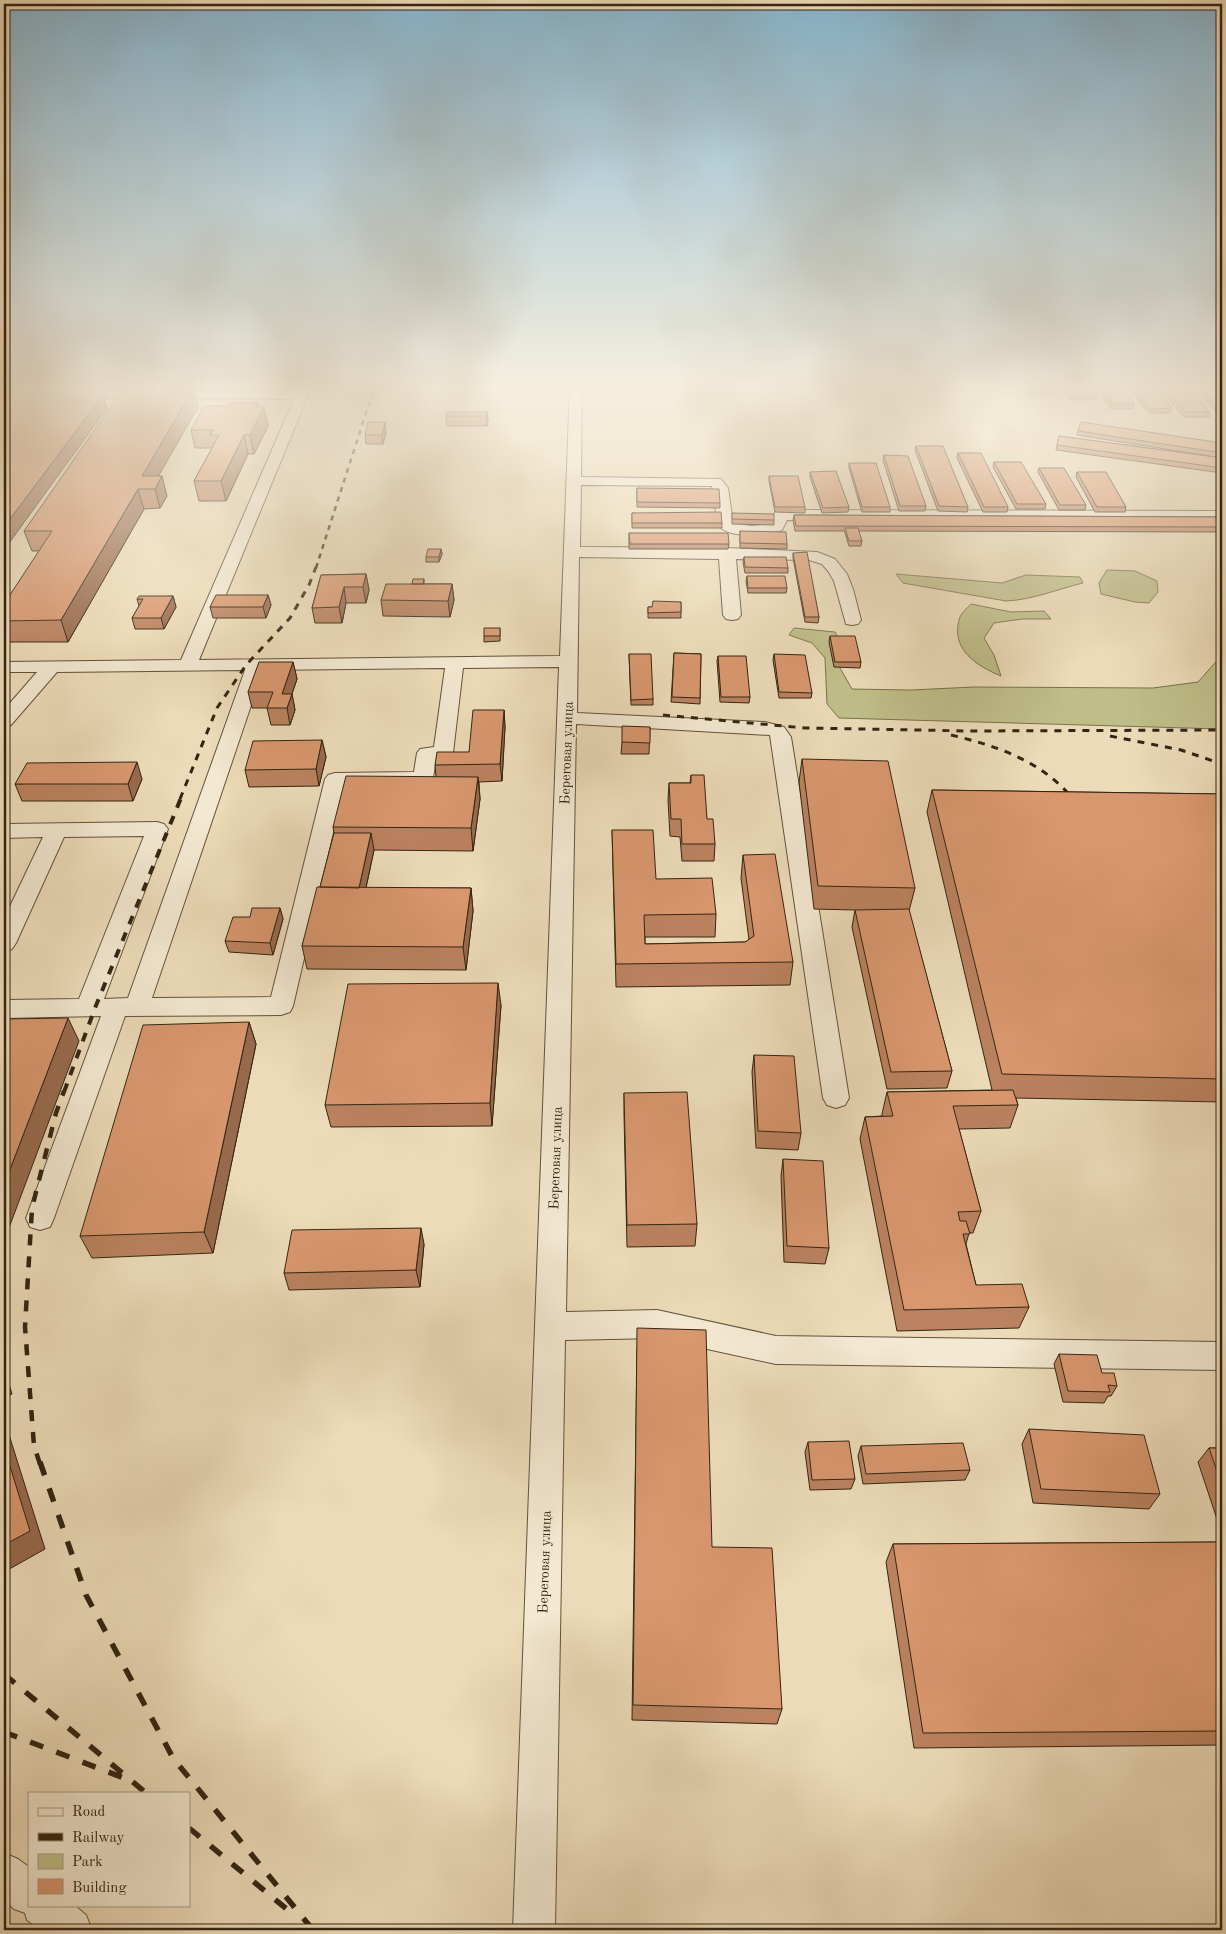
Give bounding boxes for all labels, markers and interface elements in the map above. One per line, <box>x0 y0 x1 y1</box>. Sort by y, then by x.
street label: Береговая улица <box>558 701 576 805</box>
street label: Береговая улица <box>547 1106 565 1210</box>
street label: Береговая улица <box>536 1510 554 1614</box>
legend <box>28 1792 190 1906</box>
text: Road <box>72 1805 106 1820</box>
text: Railway <box>72 1831 125 1846</box>
text: Park <box>72 1855 103 1870</box>
text: Building <box>72 1881 127 1896</box>

